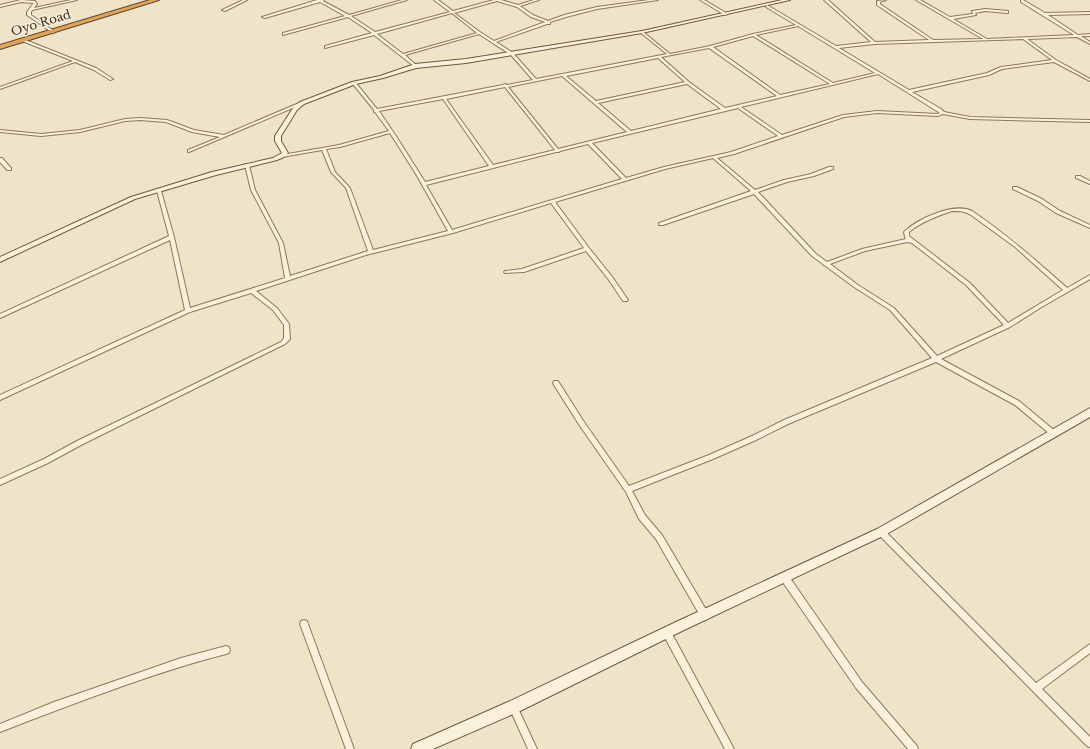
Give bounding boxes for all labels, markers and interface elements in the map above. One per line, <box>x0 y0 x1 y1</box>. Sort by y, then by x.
street label: Oyo Road <box>9 6 73 39</box>

